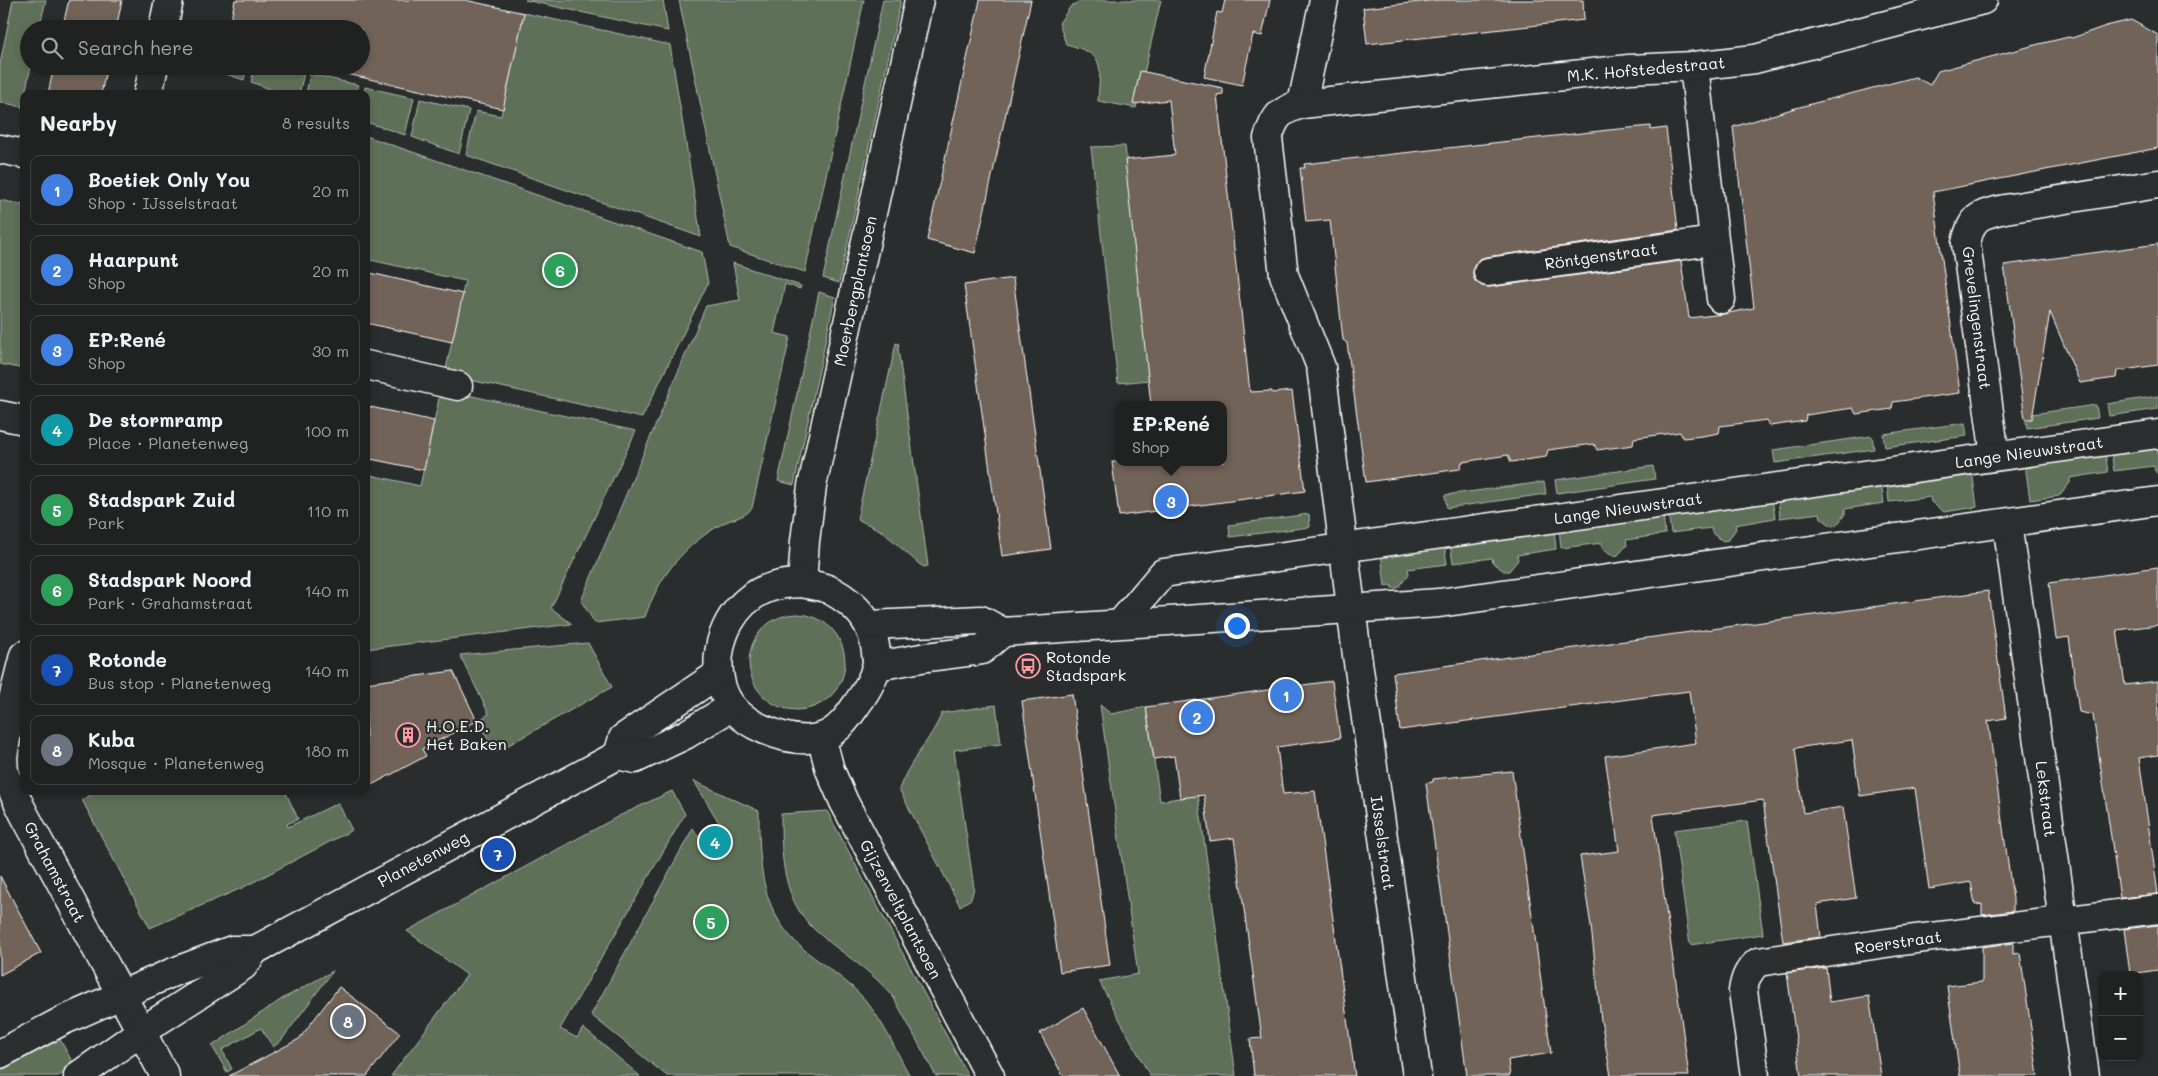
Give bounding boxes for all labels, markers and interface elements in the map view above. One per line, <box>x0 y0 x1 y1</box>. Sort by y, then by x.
search box <box>20 20 370 75</box>
icon: search <box>38 34 66 62</box>
text: Search here <box>78 35 194 60</box>
street label: M.K. Hofstedestraat <box>1566 51 1726 86</box>
text: Nearby <box>40 109 117 136</box>
text: 8 results <box>282 112 350 133</box>
text: Boetiek Only You <box>88 167 250 192</box>
text: 1 <box>53 180 61 201</box>
text: 20 m <box>312 180 349 201</box>
text: Shop · IJsselstraat <box>88 192 238 213</box>
street label: Moerbergplantsoen <box>828 214 881 368</box>
street label: Röntgenstraat <box>1543 237 1659 274</box>
street label: Grevelingenstraat <box>1958 245 1997 391</box>
text: Haarpunt <box>88 247 179 272</box>
pin: 6 <box>544 251 576 289</box>
text: 2 <box>53 260 61 281</box>
text: 20 m <box>312 260 349 281</box>
text: Shop <box>88 272 125 293</box>
text: EP:René <box>88 327 166 352</box>
text: 3 <box>52 340 62 361</box>
text: 30 m <box>312 340 349 361</box>
text: Shop <box>88 352 125 373</box>
popup <box>1115 401 1227 466</box>
text: De stormramp <box>88 407 223 432</box>
text: EP:René <box>1132 411 1210 436</box>
text: 4 <box>52 420 62 441</box>
text: 100 m <box>304 420 349 441</box>
street label: Lange Nieuwstraat <box>1954 431 2104 472</box>
text: Place · Planetenweg <box>88 432 248 453</box>
text: Shop <box>1132 436 1169 457</box>
pin: 3 <box>1155 482 1187 520</box>
text: Stadspark Zuid <box>88 487 235 512</box>
street label: Lange Nieuwstraat <box>1553 487 1703 528</box>
text: 5 <box>52 500 62 521</box>
text: 110 m <box>307 500 349 521</box>
text: Park <box>88 512 124 533</box>
text: Stadspark Noord <box>88 567 252 592</box>
text: 6 <box>52 580 62 601</box>
text: 140 m <box>305 580 349 601</box>
text: Park · Grahamstraat <box>88 592 253 613</box>
your location <box>1224 613 1250 639</box>
place label: Rotonde Stadspark <box>1046 646 1126 685</box>
text: Rotonde <box>88 647 167 672</box>
bus stop icon: Rotonde Stadspark <box>1015 653 1041 679</box>
text: 7 <box>53 660 61 681</box>
text: 140 m <box>305 660 349 681</box>
text: Bus stop · Planetenweg <box>88 672 271 693</box>
pin: 1 <box>1270 676 1302 714</box>
pin: 2 <box>1181 698 1213 736</box>
place label: H.O.E.D. Het Baken <box>426 715 507 754</box>
building icon: H.O.E.D. Het Baken <box>395 722 421 748</box>
text: Kuba <box>88 727 135 752</box>
text: 8 <box>52 740 62 761</box>
text: 180 m <box>304 740 349 761</box>
text: Mosque · Planetenweg <box>88 752 264 773</box>
street label: Lekstraat <box>2031 760 2062 838</box>
street label: IJsselstraat <box>1366 794 1401 891</box>
street label: Grahamstraat <box>20 818 91 926</box>
pin: 4 <box>699 823 731 861</box>
street label: Planetenweg <box>374 826 472 891</box>
pin: 7 <box>482 835 514 873</box>
street label: Gijzenveltplantsoen <box>856 835 947 982</box>
pin: 5 <box>695 903 727 941</box>
street label: Roerstraat <box>1853 925 1943 958</box>
map controls <box>2098 971 2143 1061</box>
button: + <box>2098 971 2143 1016</box>
pin: 8 <box>332 1002 364 1040</box>
button: − <box>2098 1016 2143 1061</box>

